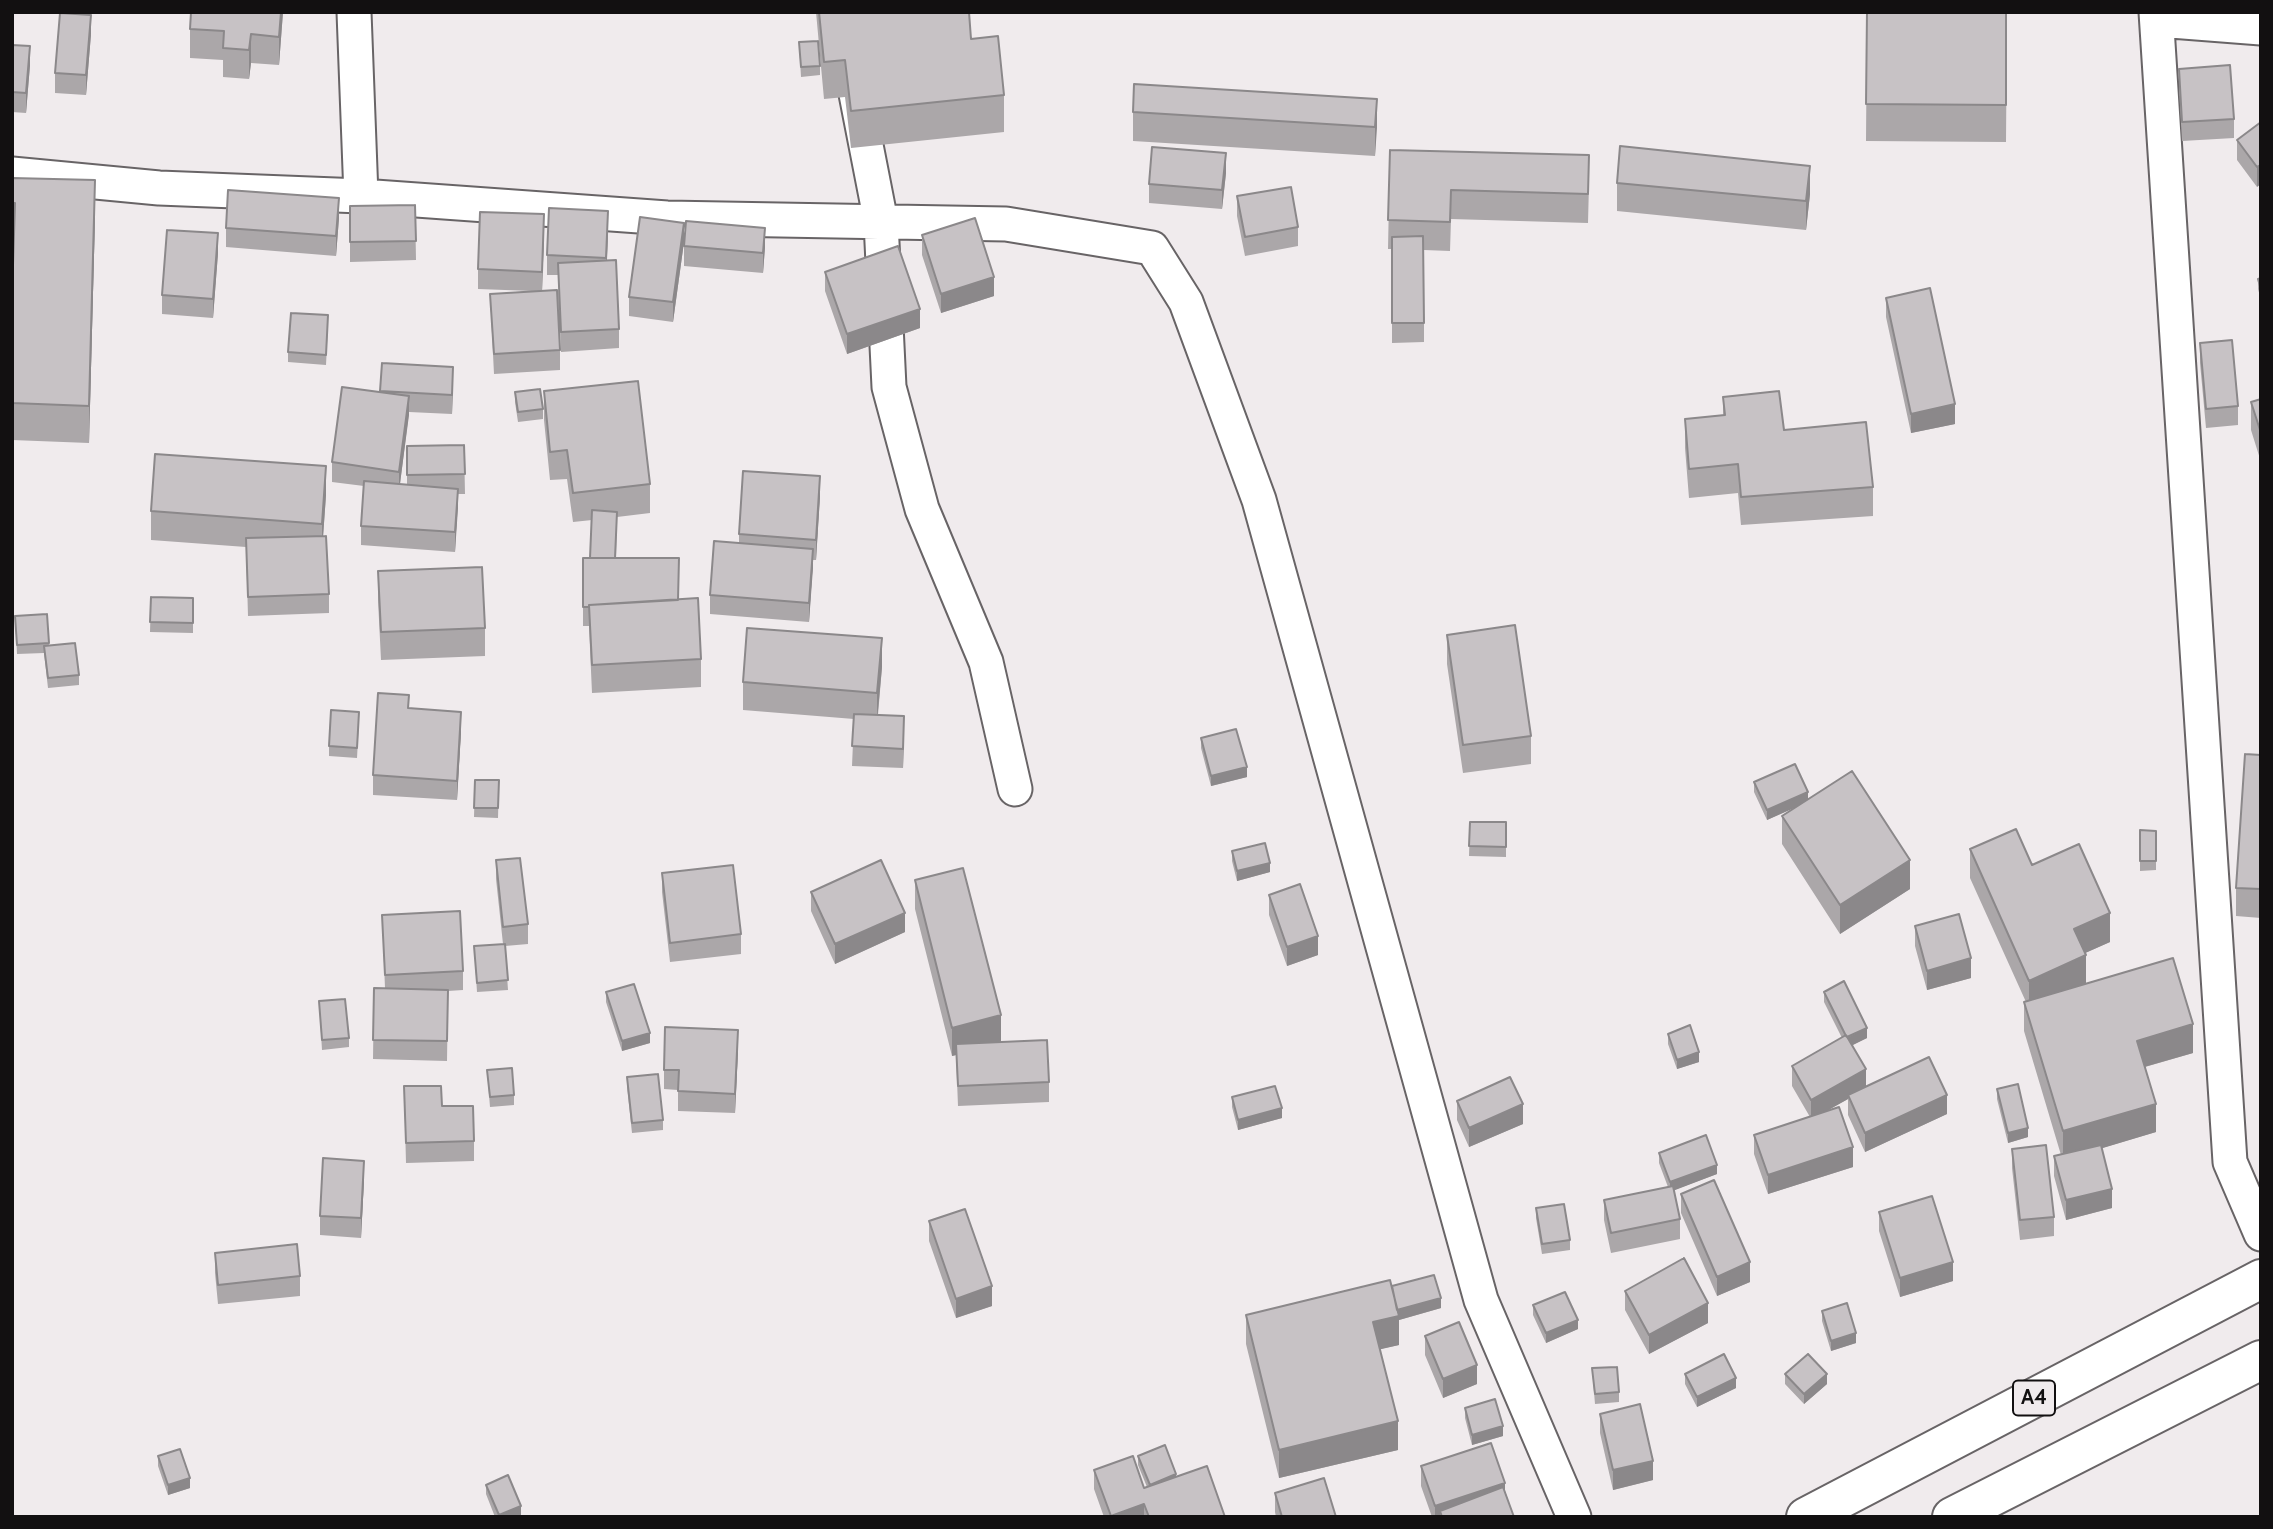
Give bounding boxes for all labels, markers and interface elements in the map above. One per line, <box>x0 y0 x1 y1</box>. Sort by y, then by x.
road number: A4 <box>2013 1380 2055 1416</box>

